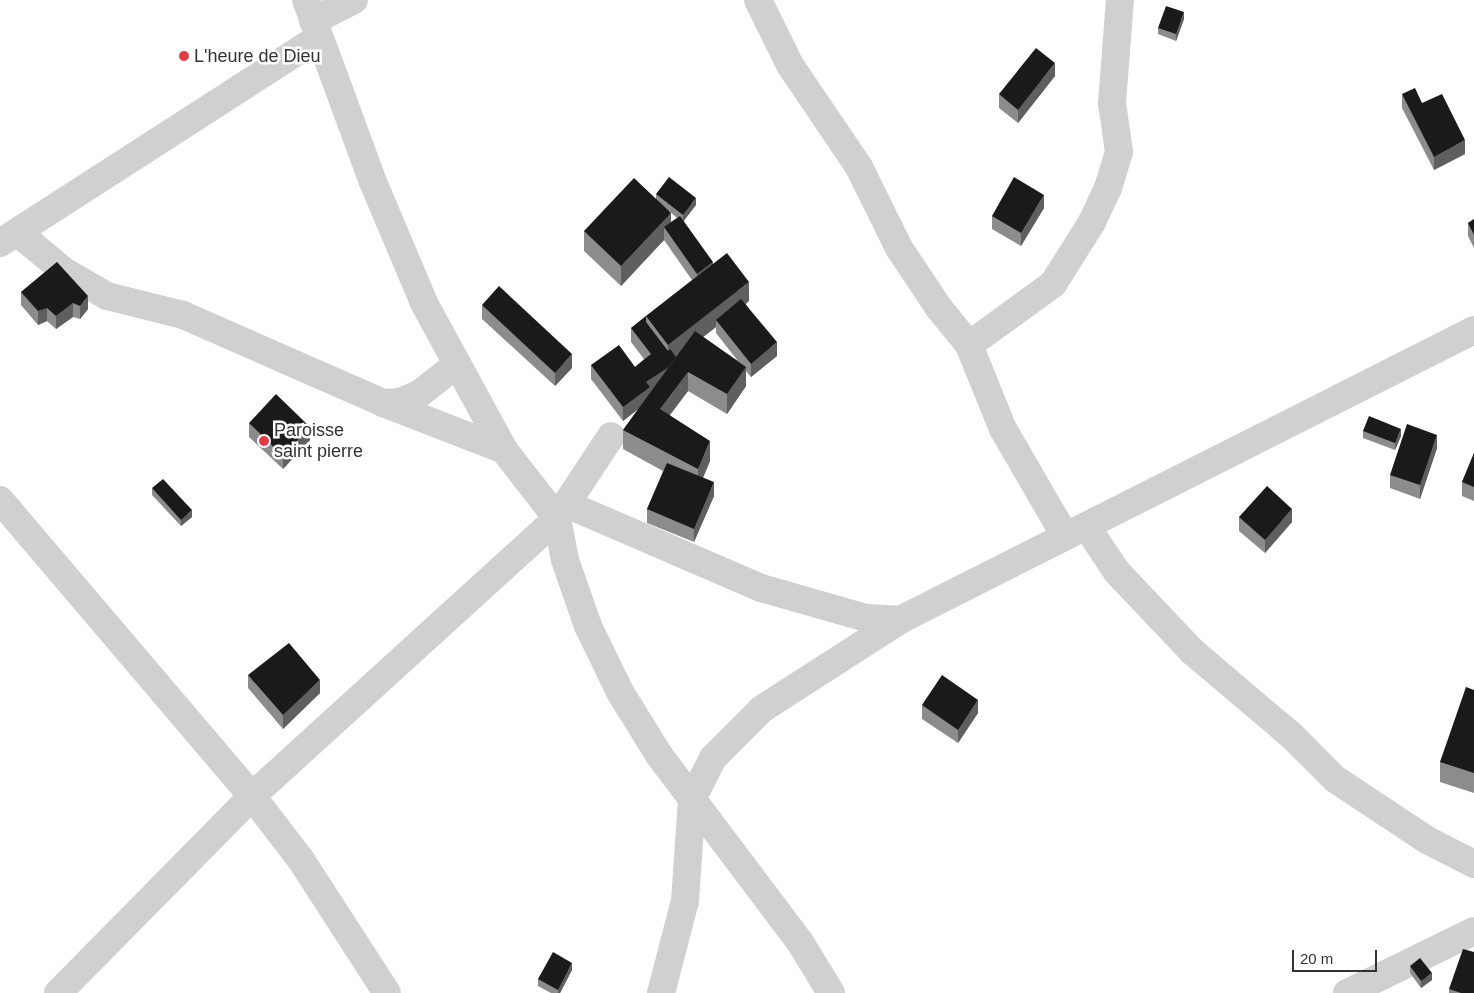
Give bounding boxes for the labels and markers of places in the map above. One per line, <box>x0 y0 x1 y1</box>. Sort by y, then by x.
place label: L'heure de Dieu <box>194 45 321 67</box>
marker: L'heure de Dieu <box>178 50 190 62</box>
place label: Paroisse saint pierre <box>274 420 363 462</box>
marker: Paroisse saint pierre <box>258 435 270 447</box>

